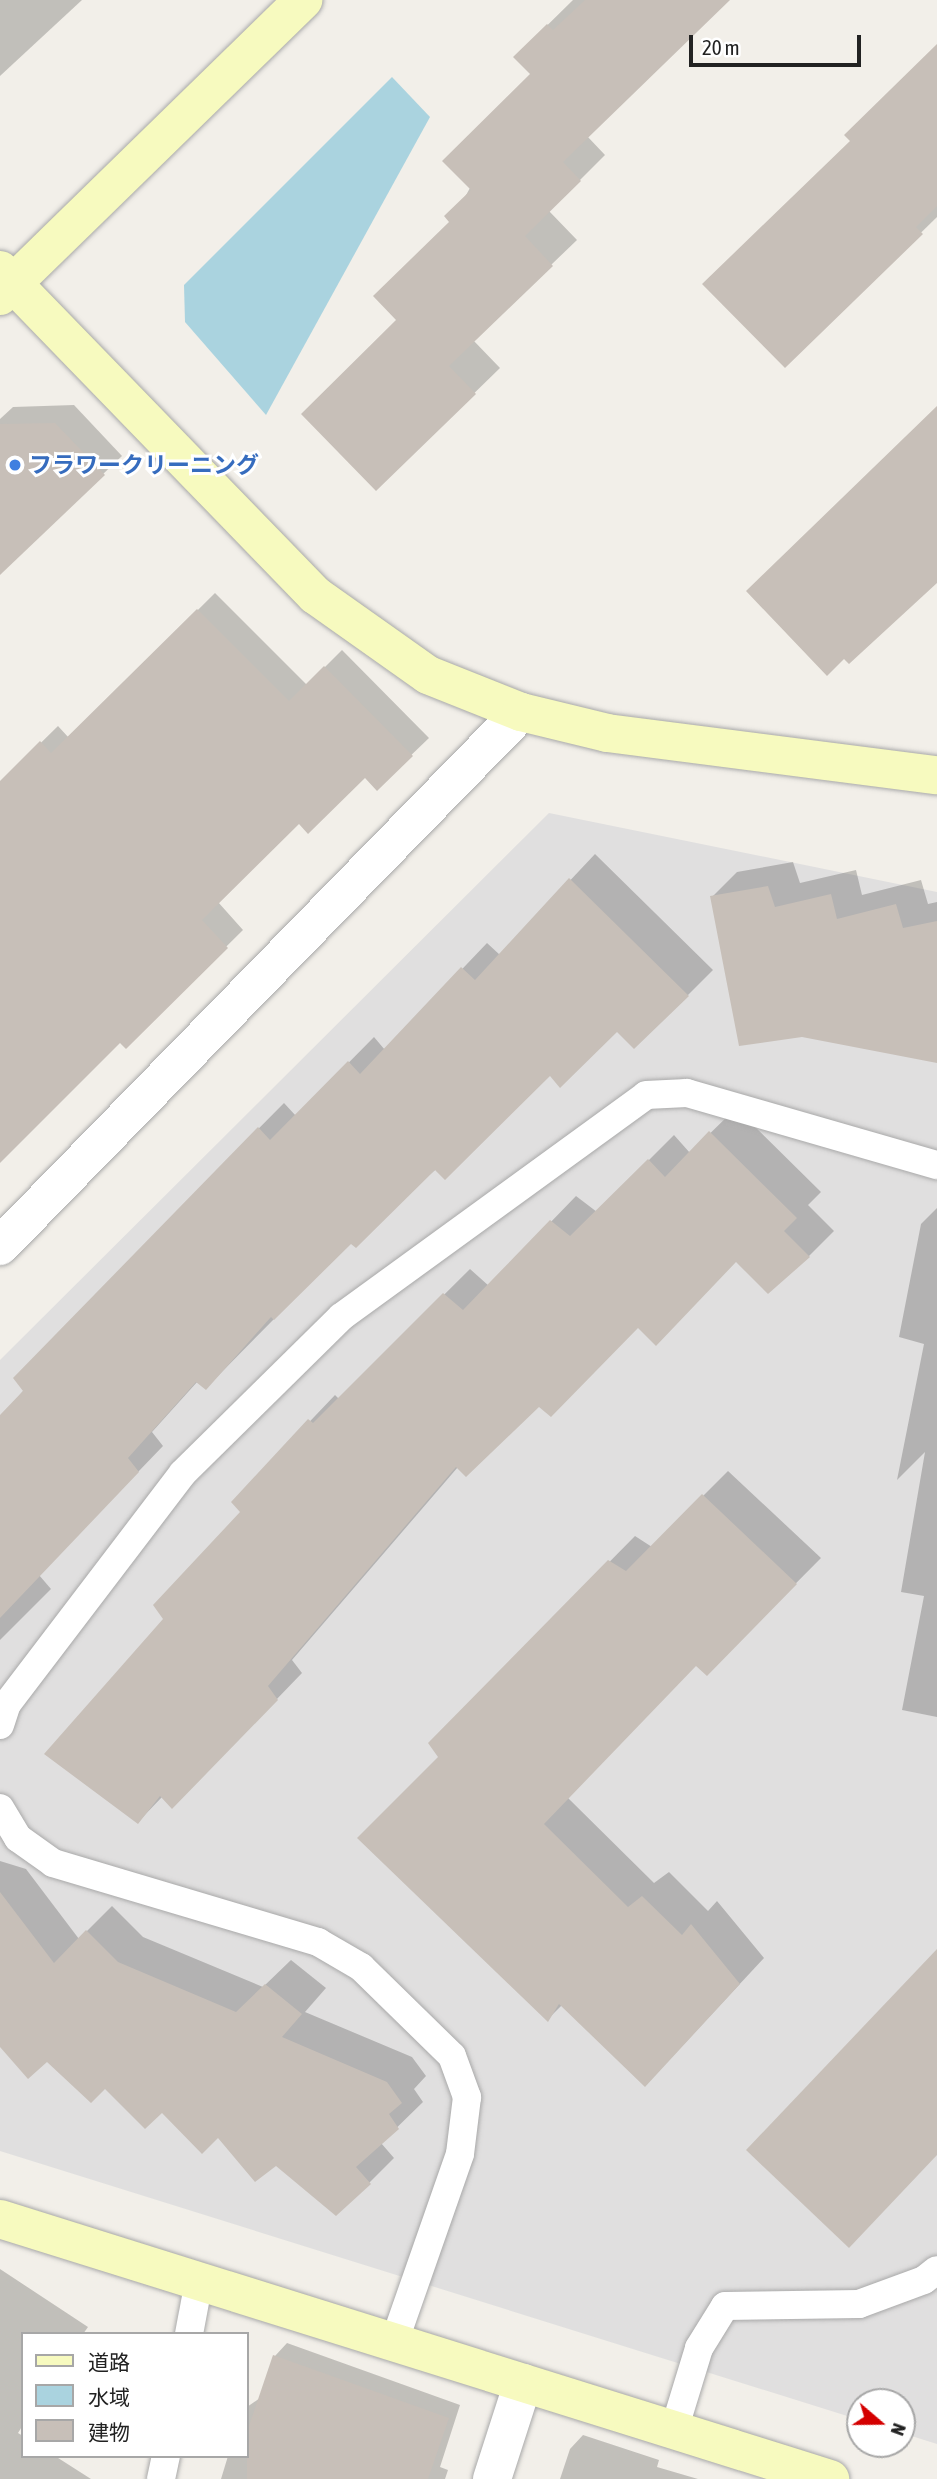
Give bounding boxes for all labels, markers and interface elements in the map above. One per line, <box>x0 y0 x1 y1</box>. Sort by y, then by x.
scale bar <box>692 21 864 65</box>
text: 20 m <box>702 35 740 59</box>
place label: フラワークリーニング <box>29 451 259 479</box>
marker: フラワークリーニング <box>7 457 23 473</box>
legend <box>21 2332 248 2458</box>
text: 道路 <box>88 2350 130 2374</box>
text: 水域 <box>88 2385 130 2409</box>
north arrow <box>846 2388 916 2458</box>
text: 建物 <box>88 2420 130 2444</box>
text: N <box>887 2420 911 2439</box>

